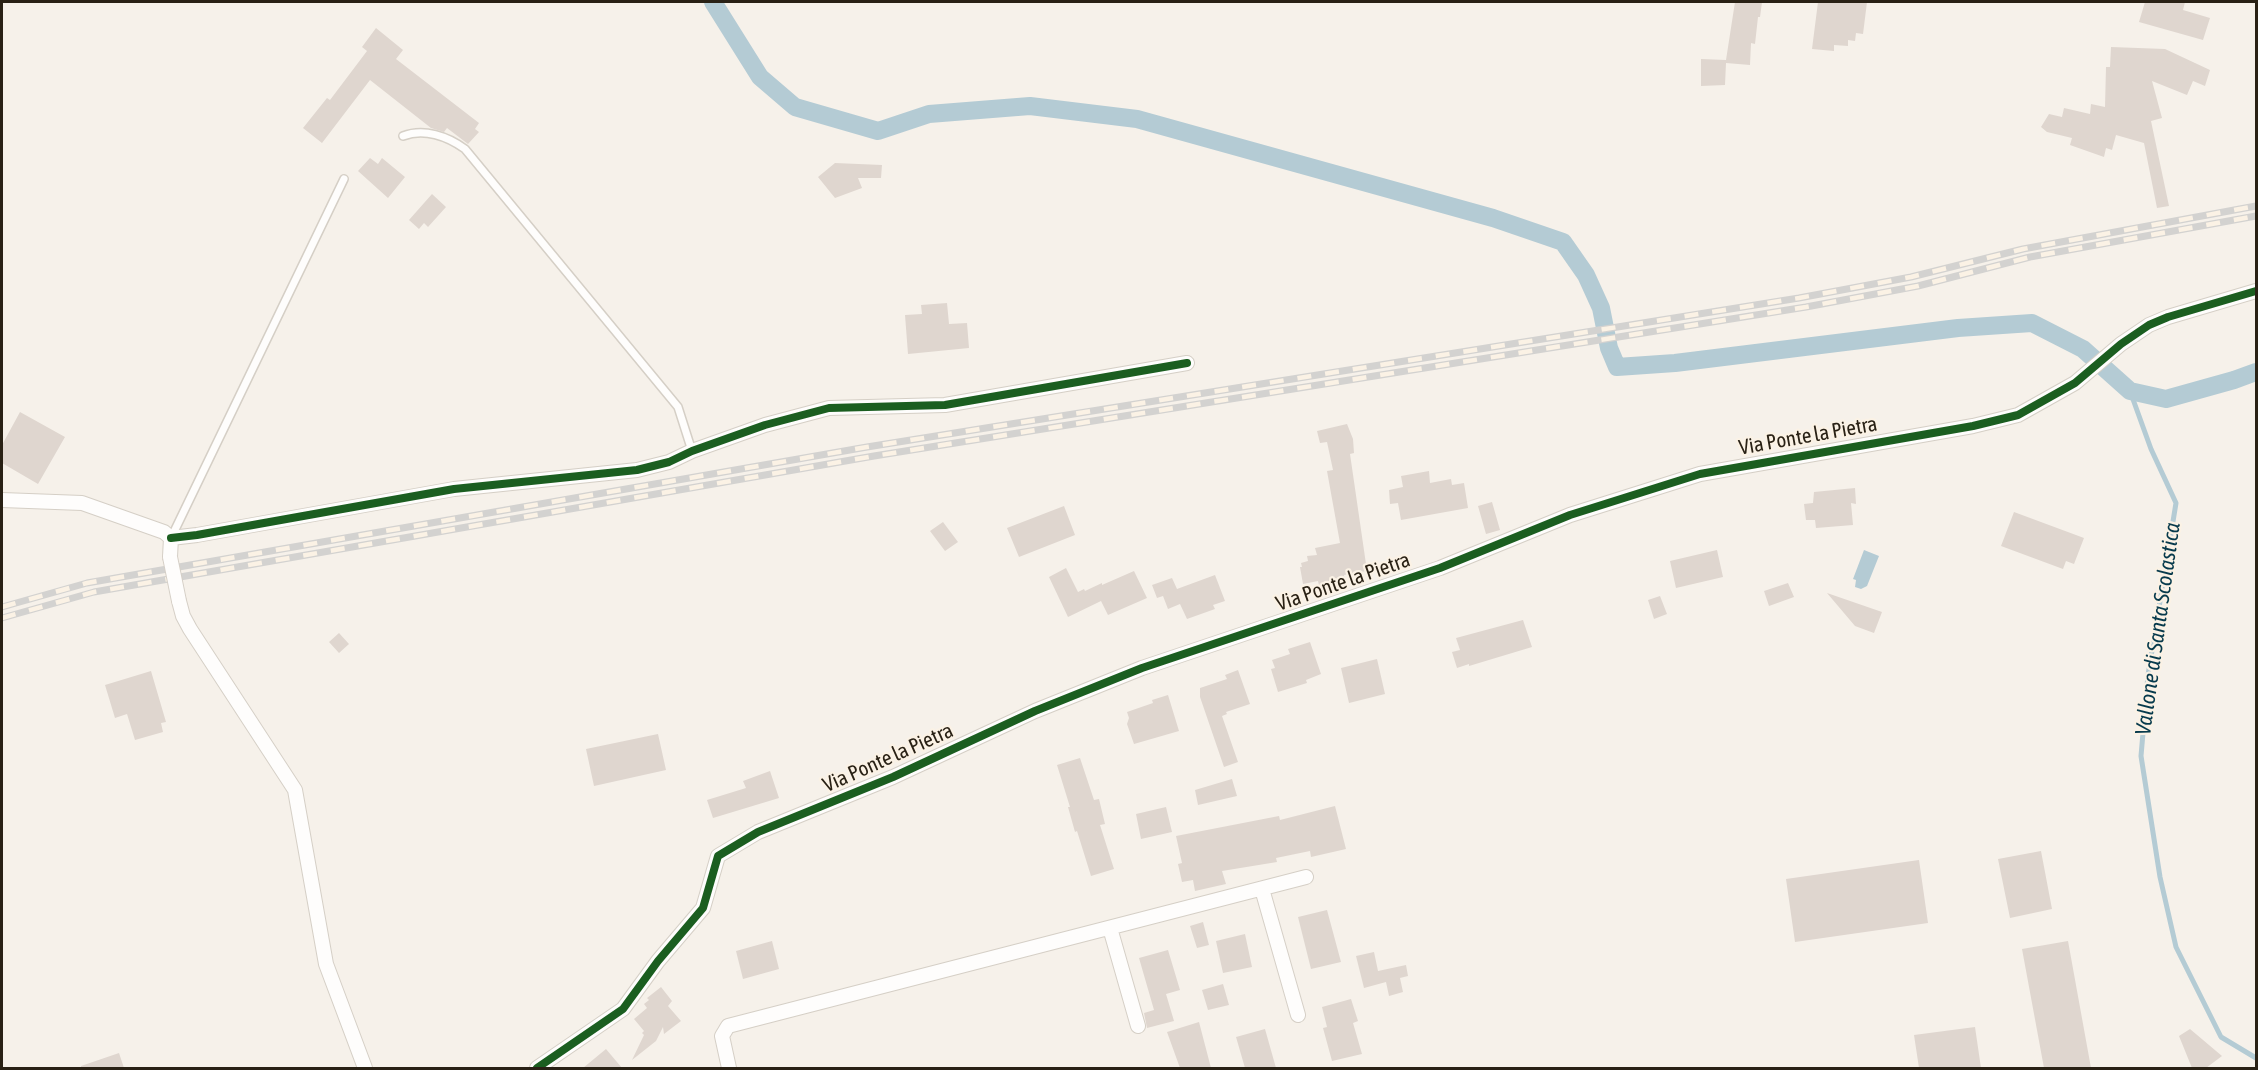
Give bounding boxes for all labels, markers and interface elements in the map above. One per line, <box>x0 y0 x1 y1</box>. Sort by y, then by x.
street label: Via Ponte la Pietra <box>1737 411 1879 461</box>
water label: Vallone di Santa Scolastica <box>2130 521 2186 737</box>
street label: Via Ponte la Pietra <box>1273 547 1413 617</box>
street label: Via Ponte la Pietra <box>819 718 957 798</box>

